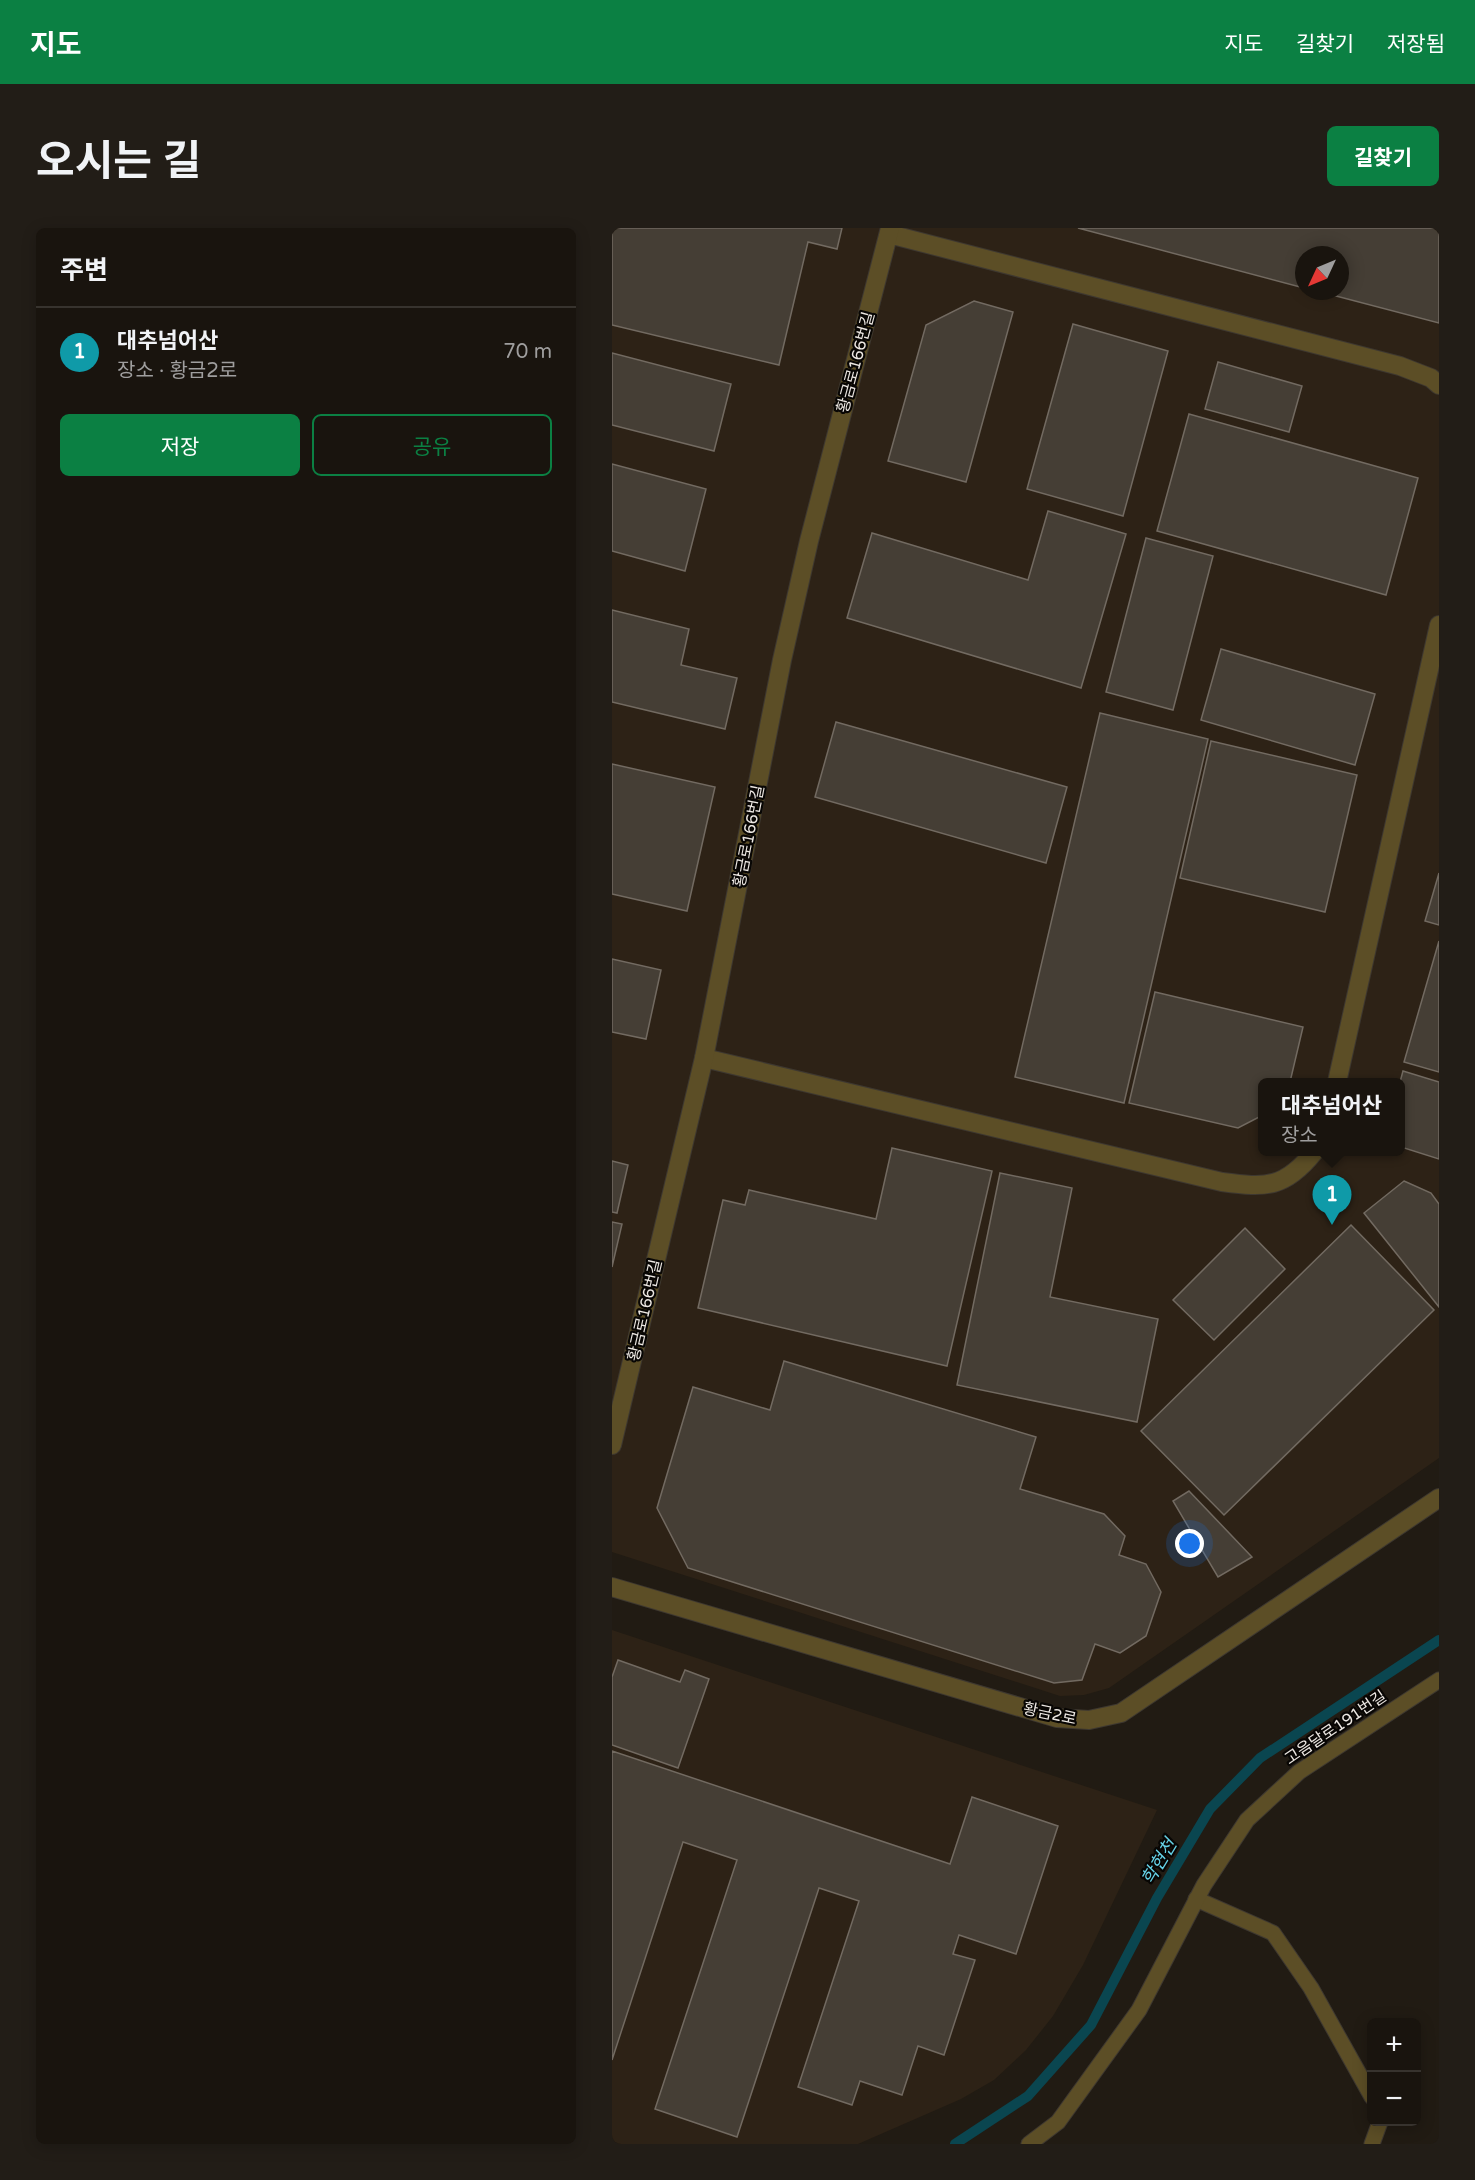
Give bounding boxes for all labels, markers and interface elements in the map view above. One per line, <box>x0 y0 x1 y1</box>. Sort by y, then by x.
text: 지도 <box>30 28 82 62</box>
text: 지도 <box>1224 32 1263 57</box>
text: 길찾기 <box>1296 32 1354 57</box>
text: 저장됨 <box>1387 32 1445 57</box>
button: 길찾기 <box>1327 126 1439 186</box>
text: 오시는 길 <box>36 136 201 187</box>
north arrow <box>1295 246 1349 300</box>
text: 주변 <box>60 255 108 286</box>
street label: 황금로166번길 <box>833 310 879 415</box>
text: 대추넘어산 <box>117 328 218 354</box>
text: 1 <box>73 340 86 364</box>
text: 70 m <box>503 340 552 364</box>
text: 장소 · 황금2로 <box>117 359 237 383</box>
button: 저장 <box>60 414 300 476</box>
button: 공유 <box>312 414 552 476</box>
street label: 황금로166번길 <box>729 783 769 889</box>
popup <box>1258 1078 1405 1156</box>
text: 대추넘어산 <box>1281 1093 1382 1119</box>
text: 장소 <box>1281 1124 1318 1148</box>
pin: 1 <box>1312 1176 1352 1225</box>
street label: 황금로166번길 <box>624 1257 666 1363</box>
your location <box>1175 1529 1204 1558</box>
street label: 고음달로191번길 <box>1281 1686 1390 1769</box>
street label: 황금2로 <box>1021 1699 1079 1729</box>
water label: 학현천 <box>1137 1833 1182 1889</box>
map controls <box>1367 2018 1421 2126</box>
button: + <box>1367 2018 1421 2072</box>
button: − <box>1367 2072 1421 2126</box>

